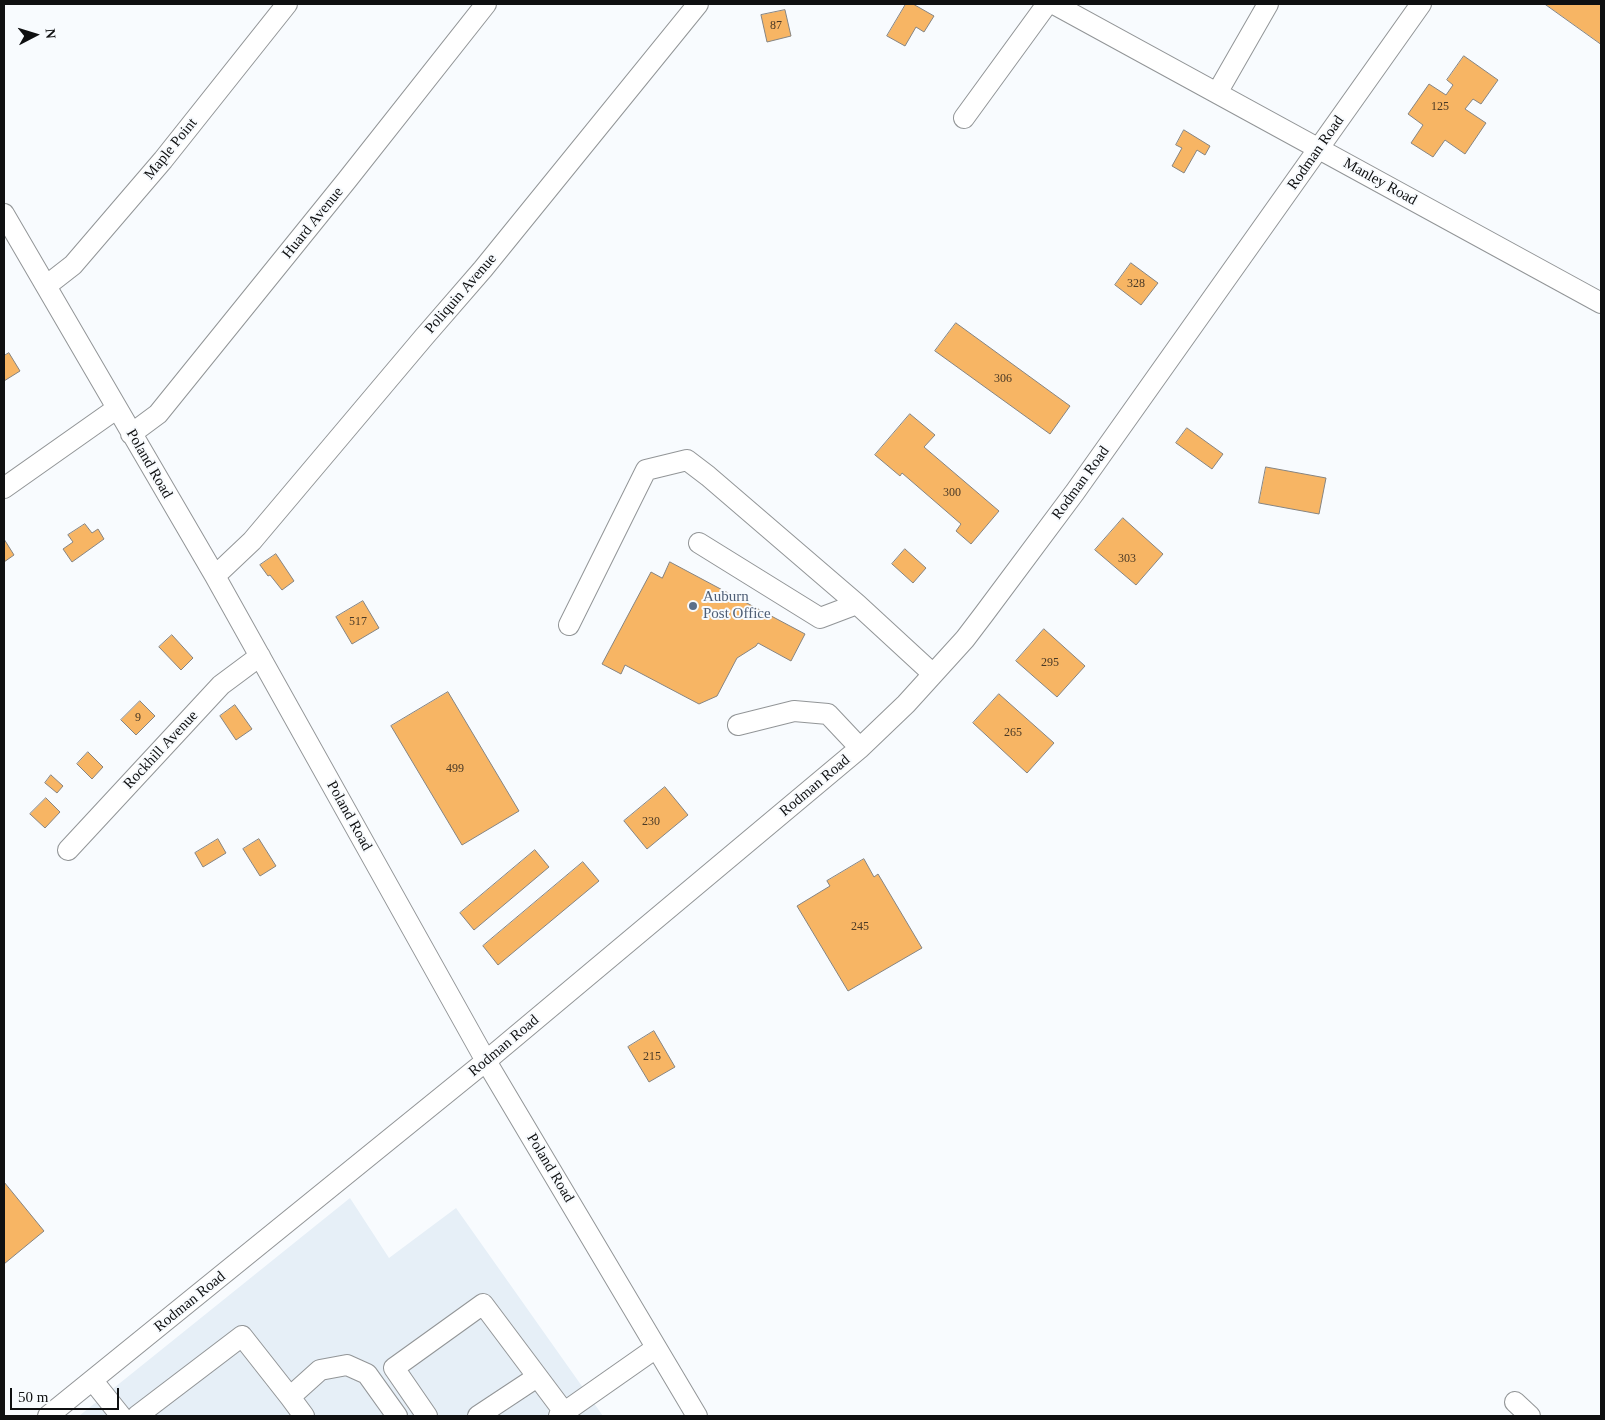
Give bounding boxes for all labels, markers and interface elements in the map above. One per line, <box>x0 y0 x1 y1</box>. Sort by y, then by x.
north arrow <box>10 10 60 60</box>
house number: 87 <box>770 19 782 33</box>
text: N <box>43 28 58 39</box>
house number: 125 <box>1431 100 1449 114</box>
street label: Rodman Road <box>1284 113 1348 193</box>
street label: Maple Point <box>141 115 201 183</box>
street label: Manley Road <box>1340 154 1420 210</box>
street label: Huard Avenue <box>279 184 347 262</box>
street label: Poliquin Avenue <box>421 250 501 338</box>
house number: 328 <box>1127 277 1145 291</box>
house number: 306 <box>994 372 1012 386</box>
street label: Poland Road <box>122 426 176 502</box>
street label: Rodman Road <box>1048 443 1114 523</box>
house number: 300 <box>943 486 961 500</box>
house number: 303 <box>1118 552 1136 566</box>
place label: Auburn Post Office <box>703 588 771 623</box>
marker: Auburn Post Office <box>687 600 699 612</box>
house number: 517 <box>349 615 367 629</box>
house number: 295 <box>1041 656 1059 670</box>
street label: Rockhill Avenue <box>120 707 202 793</box>
house number: 9 <box>135 711 141 725</box>
house number: 265 <box>1004 726 1022 740</box>
street label: Rodman Road <box>776 751 854 821</box>
house number: 499 <box>446 762 464 776</box>
street label: Poland Road <box>322 778 376 854</box>
house number: 230 <box>642 815 660 829</box>
house number: 245 <box>851 920 869 934</box>
street label: Rodman Road <box>465 1011 543 1081</box>
house number: 215 <box>643 1050 661 1064</box>
street label: Poland Road <box>522 1130 578 1206</box>
street label: Rodman Road <box>151 1268 229 1336</box>
scale bar <box>12 1378 121 1410</box>
text: 50 m <box>18 1389 48 1405</box>

